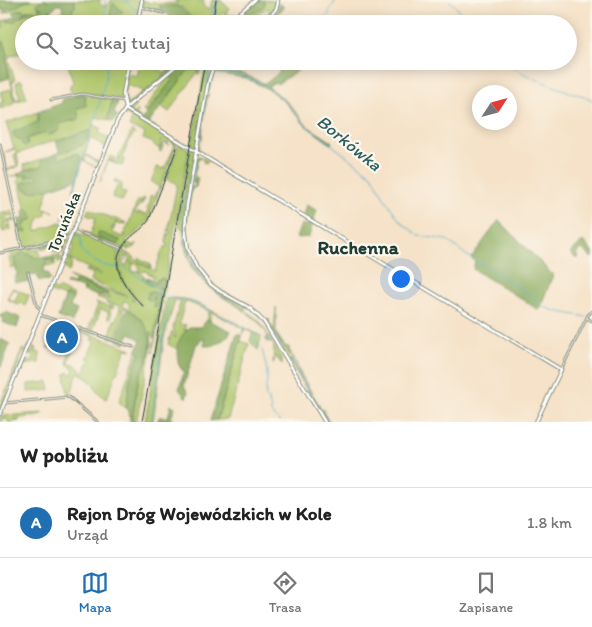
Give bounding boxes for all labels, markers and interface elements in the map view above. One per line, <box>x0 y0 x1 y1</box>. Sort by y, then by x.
search box <box>15 15 577 70</box>
icon: search <box>33 29 61 57</box>
text: Szukaj tutaj <box>73 31 170 54</box>
north arrow <box>472 85 517 130</box>
water label: Borkówka <box>312 110 387 176</box>
street label: Toruńska <box>43 188 85 255</box>
district label: Ruchenna <box>318 236 399 259</box>
your location <box>388 266 414 292</box>
pin: A <box>46 318 78 356</box>
text: W pobliżu <box>20 442 108 467</box>
text: Rejon Dróg Wojewódzkich w Kole <box>67 502 332 525</box>
text: A <box>31 513 41 532</box>
text: 1.8 km <box>527 513 572 532</box>
text: Urząd <box>67 525 108 544</box>
tab: Mapa <box>79 569 111 616</box>
tab: Trasa <box>269 569 302 616</box>
tab: Zapisane <box>459 569 513 616</box>

